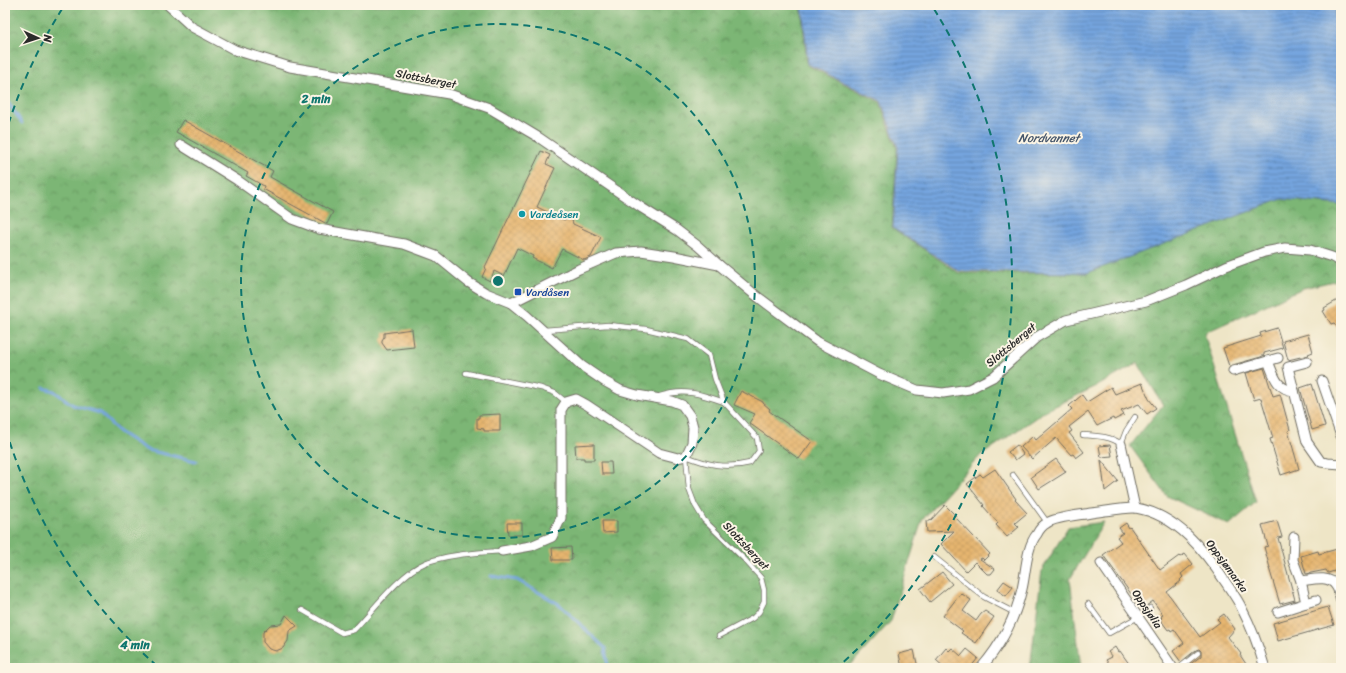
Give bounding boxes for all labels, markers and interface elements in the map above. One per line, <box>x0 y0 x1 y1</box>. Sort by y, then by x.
north arrow <box>18 18 58 58</box>
text: N <box>38 33 57 43</box>
street label: Slottsberget <box>394 64 458 94</box>
text: 2 min <box>300 88 331 110</box>
water label: Nordvannet <box>1019 127 1082 149</box>
place label: Vardeåsen <box>530 205 579 224</box>
marker: Vardeåsen <box>517 209 527 219</box>
centre of rings <box>491 274 505 288</box>
place label: Vardåsen <box>526 283 569 302</box>
marker: Vardåsen <box>513 287 523 297</box>
street label: Slottsberget <box>981 318 1041 372</box>
street label: Slottsberget <box>718 517 774 575</box>
street label: Oppsjømarka <box>1201 535 1253 597</box>
street label: Oppsjølia <box>1127 585 1167 633</box>
text: 4 min <box>119 634 150 656</box>

